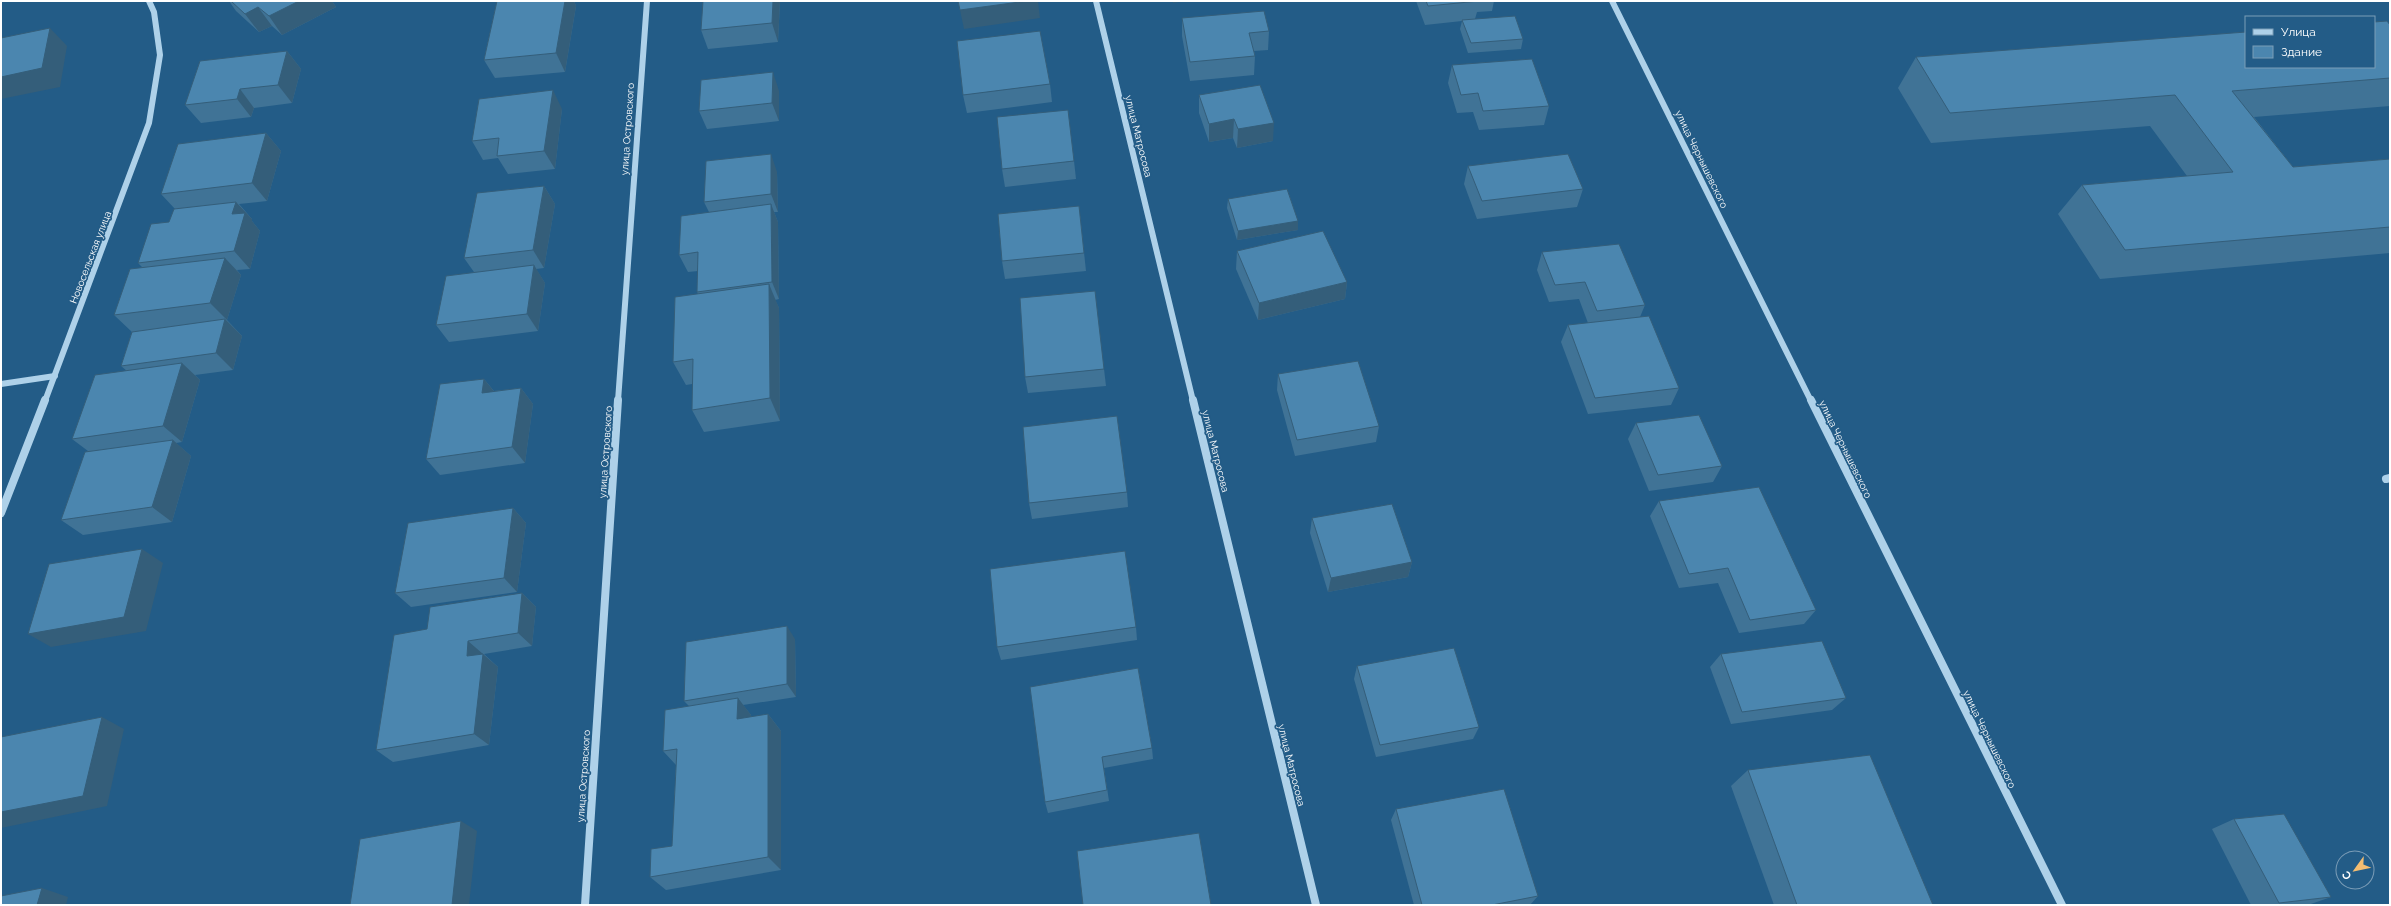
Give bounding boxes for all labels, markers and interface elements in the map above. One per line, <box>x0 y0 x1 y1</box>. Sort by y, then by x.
legend <box>2245 16 2375 68</box>
text: Улица <box>2281 25 2316 39</box>
text: Здание <box>2281 45 2322 59</box>
street label: улица Островского <box>619 82 636 176</box>
street label: улица Матросова <box>1123 94 1154 178</box>
street label: улица Чернышевского <box>1673 108 1730 210</box>
street label: Новосельская улица <box>68 209 113 305</box>
street label: улица Чернышевского <box>1817 398 1874 500</box>
street label: улица Островского <box>597 405 614 499</box>
street label: улица Матросова <box>1200 409 1231 493</box>
street label: улица Чернышевского <box>1961 688 2018 790</box>
street label: улица Матросова <box>1276 723 1307 807</box>
street label: улица Островского <box>575 729 592 823</box>
north arrow <box>2335 850 2375 890</box>
text: С <box>2339 868 2355 882</box>

